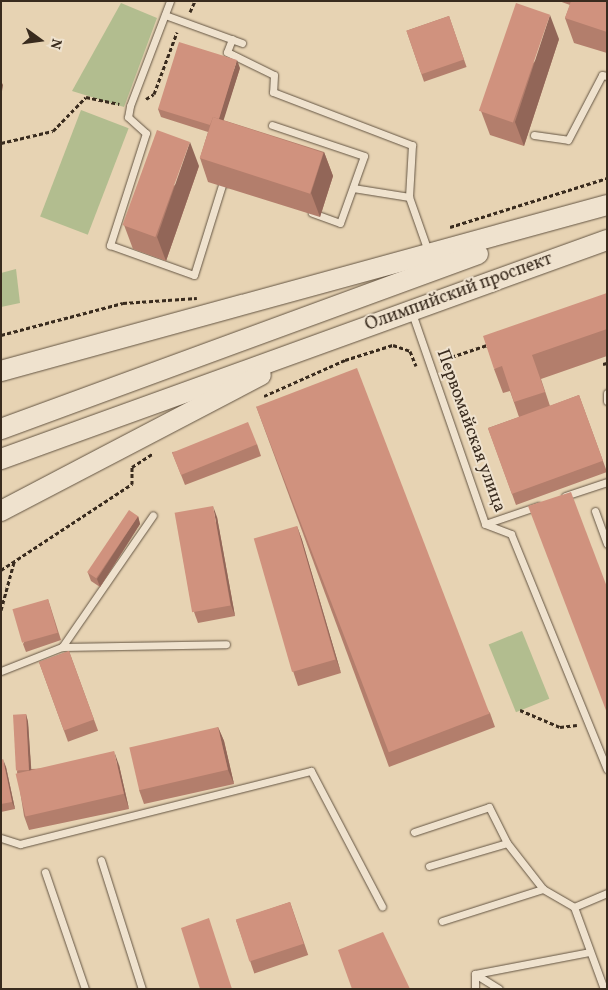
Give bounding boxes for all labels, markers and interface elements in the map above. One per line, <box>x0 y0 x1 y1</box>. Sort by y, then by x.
north arrow <box>15 15 65 65</box>
text: N <box>45 37 65 51</box>
street label: Олимпийский проспект <box>362 249 556 337</box>
street label: Первомайская улица <box>430 346 510 516</box>

